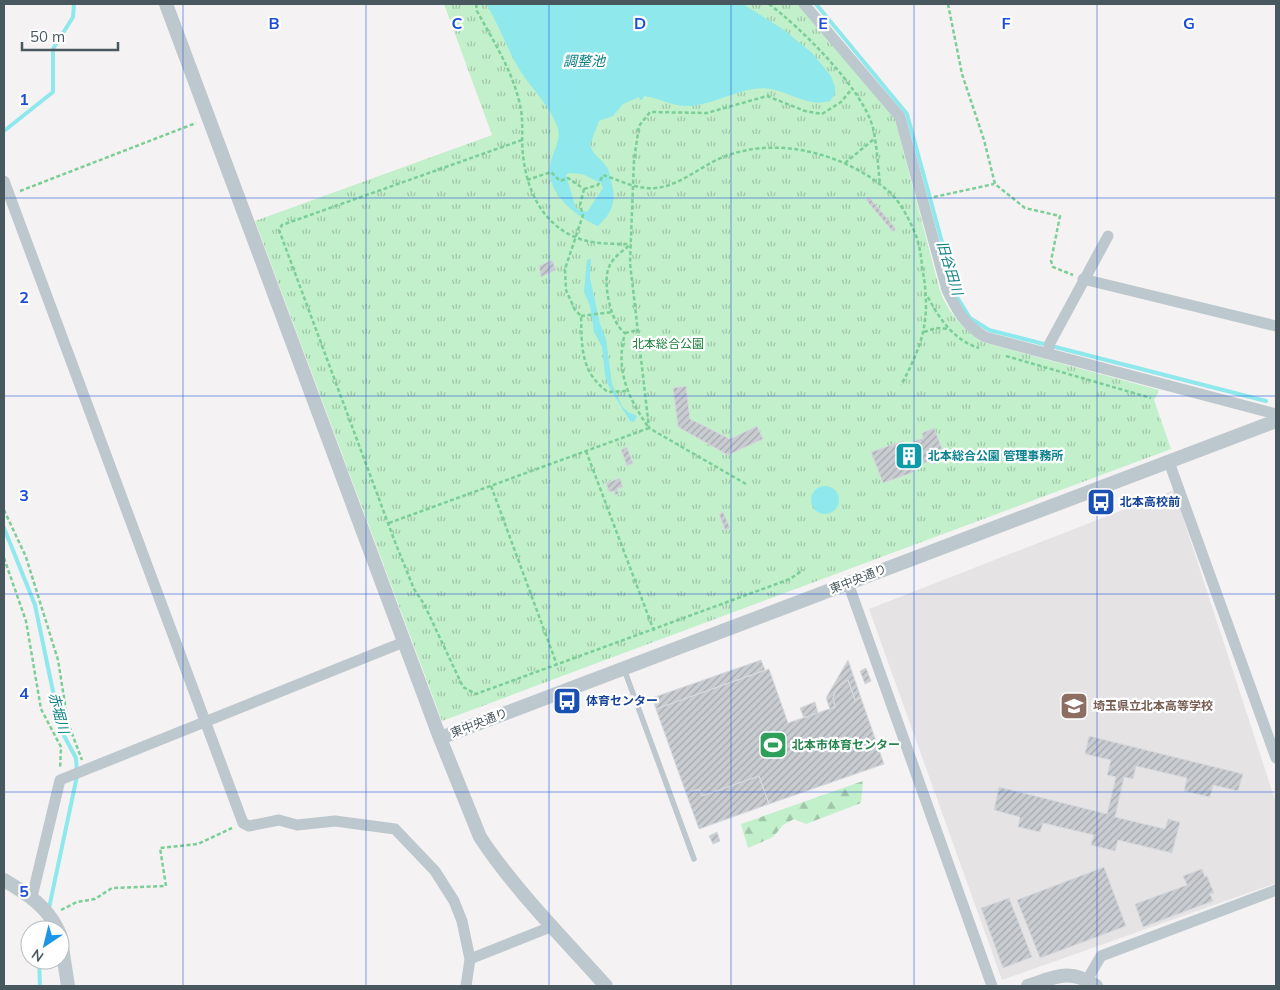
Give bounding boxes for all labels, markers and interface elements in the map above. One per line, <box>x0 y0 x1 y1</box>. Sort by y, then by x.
text: B <box>268 13 280 33</box>
text: C <box>452 13 463 33</box>
text: D <box>634 13 646 33</box>
text: E <box>818 13 828 33</box>
text: F <box>1001 13 1011 33</box>
text: G <box>1183 13 1195 33</box>
scale bar <box>22 20 119 52</box>
text: 50 m <box>30 27 65 46</box>
water label: 調整池 <box>563 52 607 70</box>
text: 1 <box>19 89 29 109</box>
water label: 旧谷田川 <box>933 239 967 299</box>
text: 2 <box>19 287 29 307</box>
park label: 北本総合公園 <box>632 336 704 351</box>
building icon: 北本総合公園 管理事務所 <box>894 441 924 471</box>
place label: 北本総合公園 管理事務所 <box>928 448 1063 463</box>
text: 3 <box>19 485 29 505</box>
bus stop icon: 北本高校前 <box>1086 487 1116 517</box>
place label: 北本高校前 <box>1120 494 1180 509</box>
street label: 東中央通り <box>827 561 889 596</box>
text: 4 <box>19 683 29 703</box>
bus stop icon: 体育センター <box>552 686 582 716</box>
water label: 赤堀川 <box>45 690 74 738</box>
school or university icon: 埼玉県立北本高等学校 <box>1059 691 1089 721</box>
place label: 体育センター <box>586 693 658 708</box>
place label: 埼玉県立北本高等学校 <box>1093 698 1213 713</box>
street label: 東中央通り <box>448 705 510 740</box>
sports icon: 北本市体育センター <box>758 730 788 760</box>
place label: 北本市体育センター <box>792 737 900 752</box>
text: 5 <box>19 881 29 901</box>
north arrow <box>20 920 70 970</box>
text: N <box>28 945 47 966</box>

